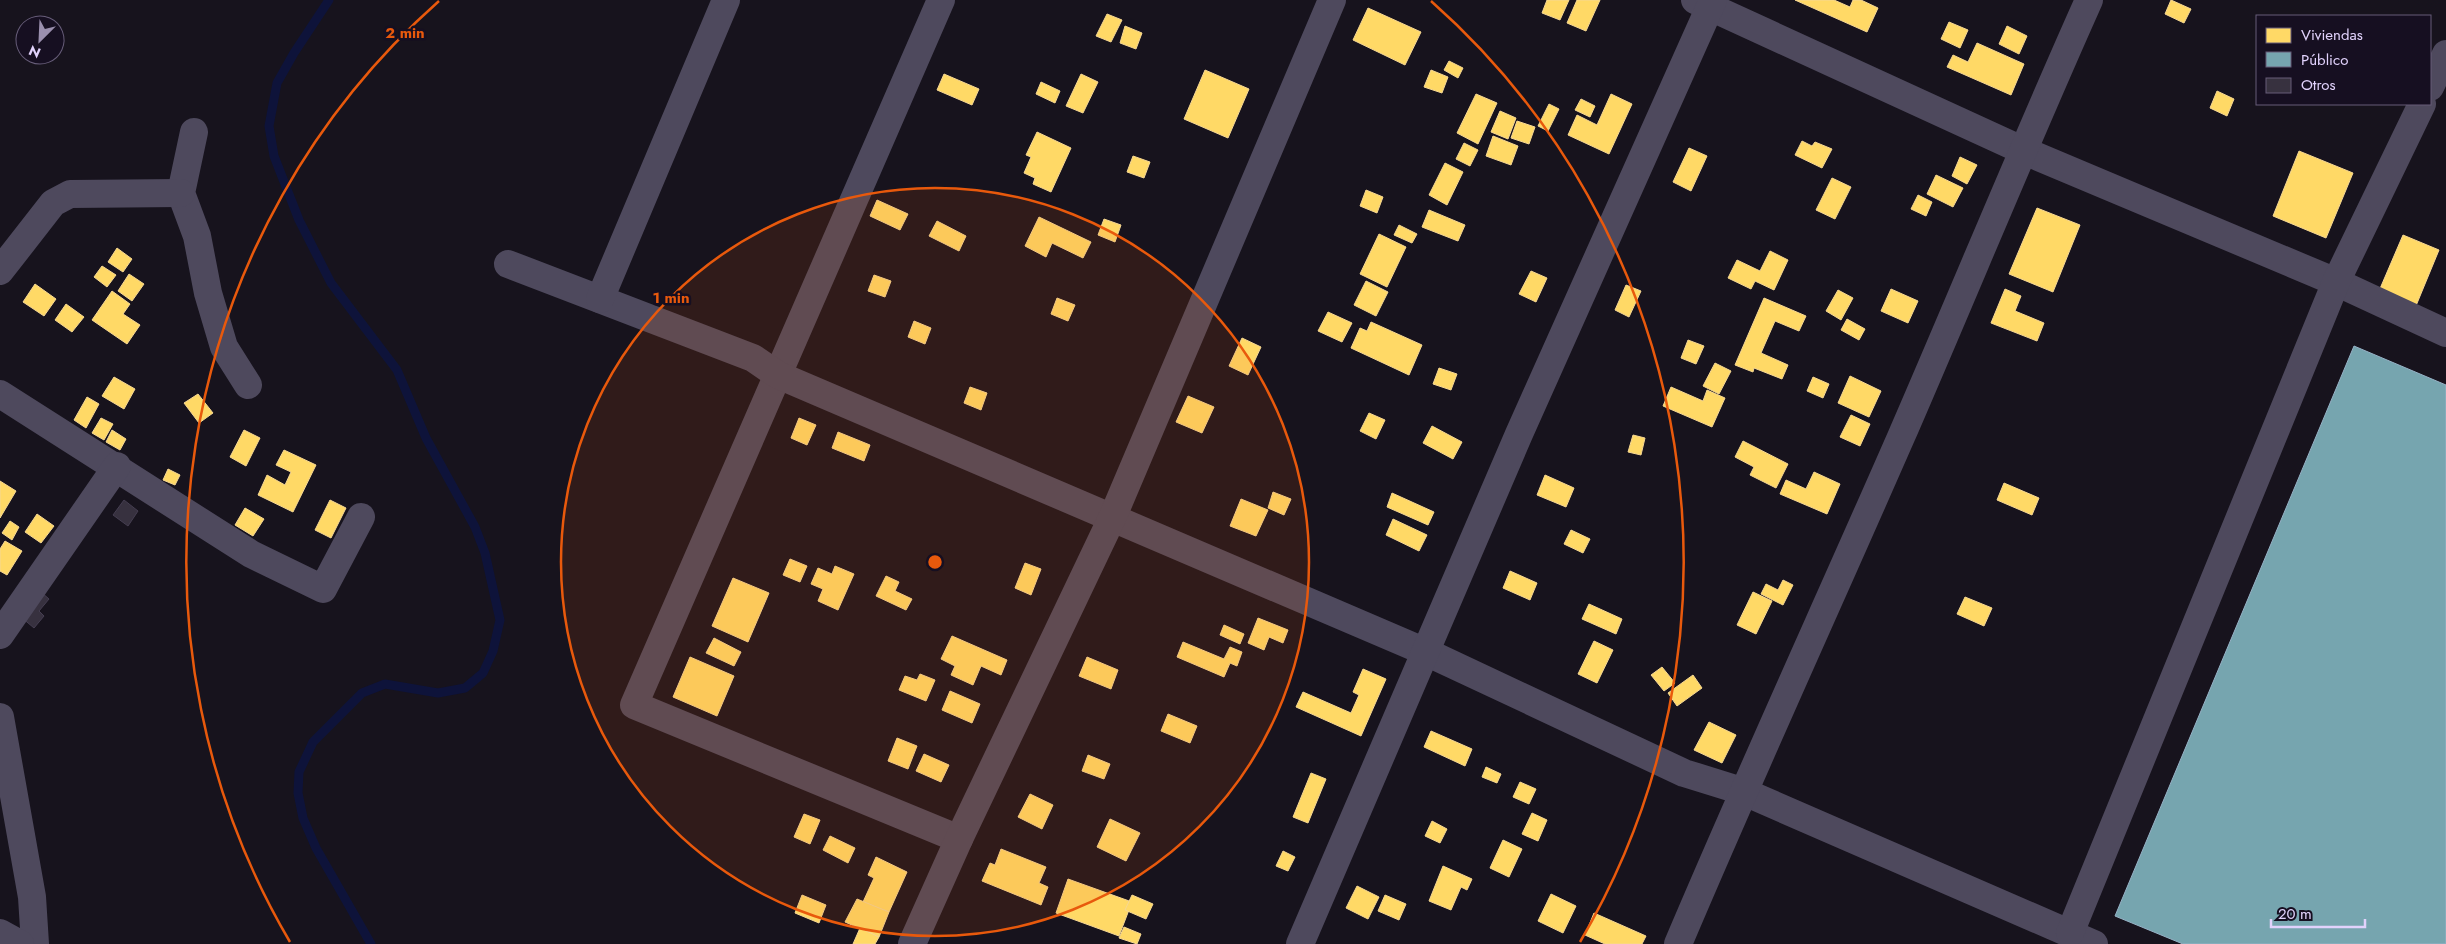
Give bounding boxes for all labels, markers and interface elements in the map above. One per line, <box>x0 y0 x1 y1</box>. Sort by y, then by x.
north arrow <box>15 15 65 65</box>
legend <box>2256 15 2431 105</box>
text: 2 min <box>385 22 425 44</box>
text: Viviendas <box>2301 24 2363 46</box>
text: N <box>26 40 44 63</box>
text: Público <box>2301 49 2348 71</box>
text: Otros <box>2301 74 2336 96</box>
text: 1 min <box>652 287 690 309</box>
centre of rings <box>926 553 944 571</box>
scale bar <box>2271 896 2365 928</box>
text: 20 m <box>2278 903 2312 925</box>

